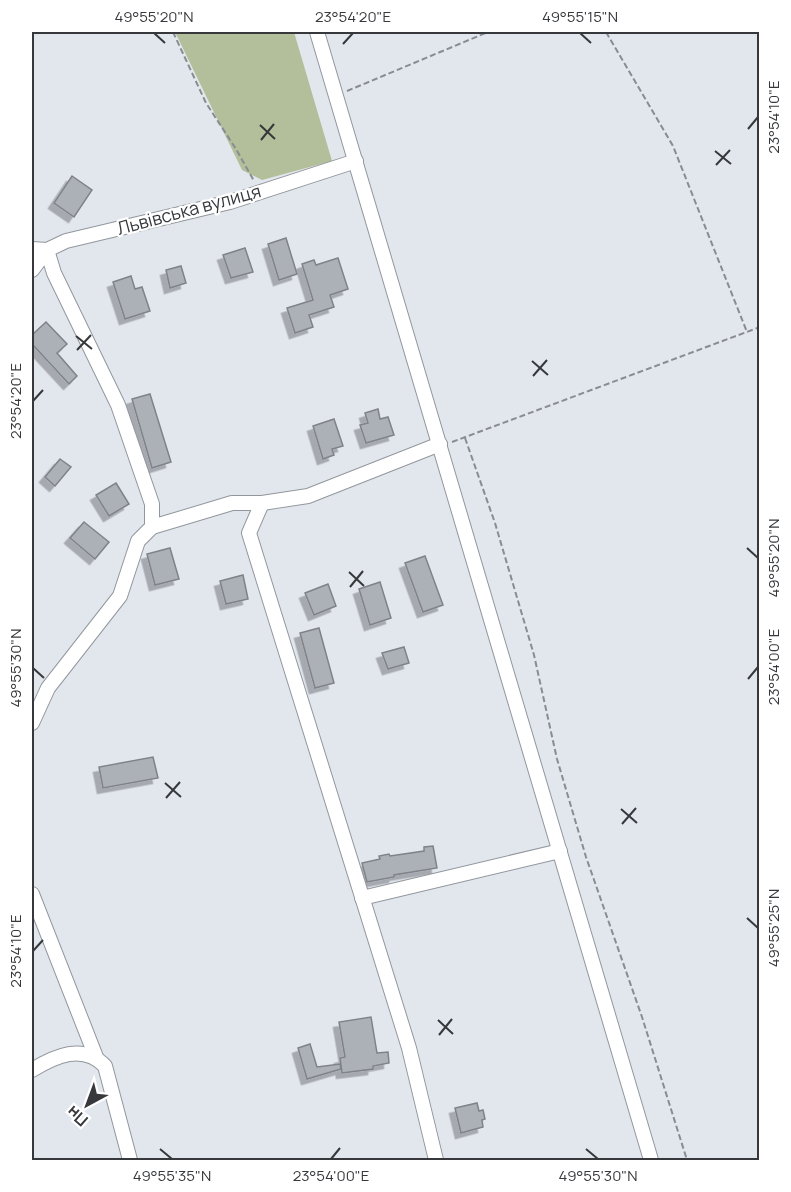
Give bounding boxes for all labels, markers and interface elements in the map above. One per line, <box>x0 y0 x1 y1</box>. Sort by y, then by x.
text: 49°55'20"N <box>114 6 194 27</box>
text: 23°54'20"E <box>315 6 391 27</box>
text: 49°55'15"N <box>542 6 618 27</box>
text: 23°54'10"E <box>763 80 784 154</box>
street label: Львівська вулиця <box>114 178 263 240</box>
text: 23°54'20"E <box>5 363 26 439</box>
text: 49°55'20"N <box>763 518 784 598</box>
text: 49°55'30"N <box>5 629 26 707</box>
text: 23°54'00"E <box>763 629 784 705</box>
text: 49°55'25"N <box>763 889 784 967</box>
text: 23°54'10"E <box>5 914 26 988</box>
north arrow <box>57 1075 117 1135</box>
text: Пн <box>62 1101 93 1132</box>
text: 49°55'35"N <box>133 1165 211 1186</box>
text: 23°54'00"E <box>293 1165 369 1186</box>
text: 49°55'30"N <box>559 1165 637 1186</box>

